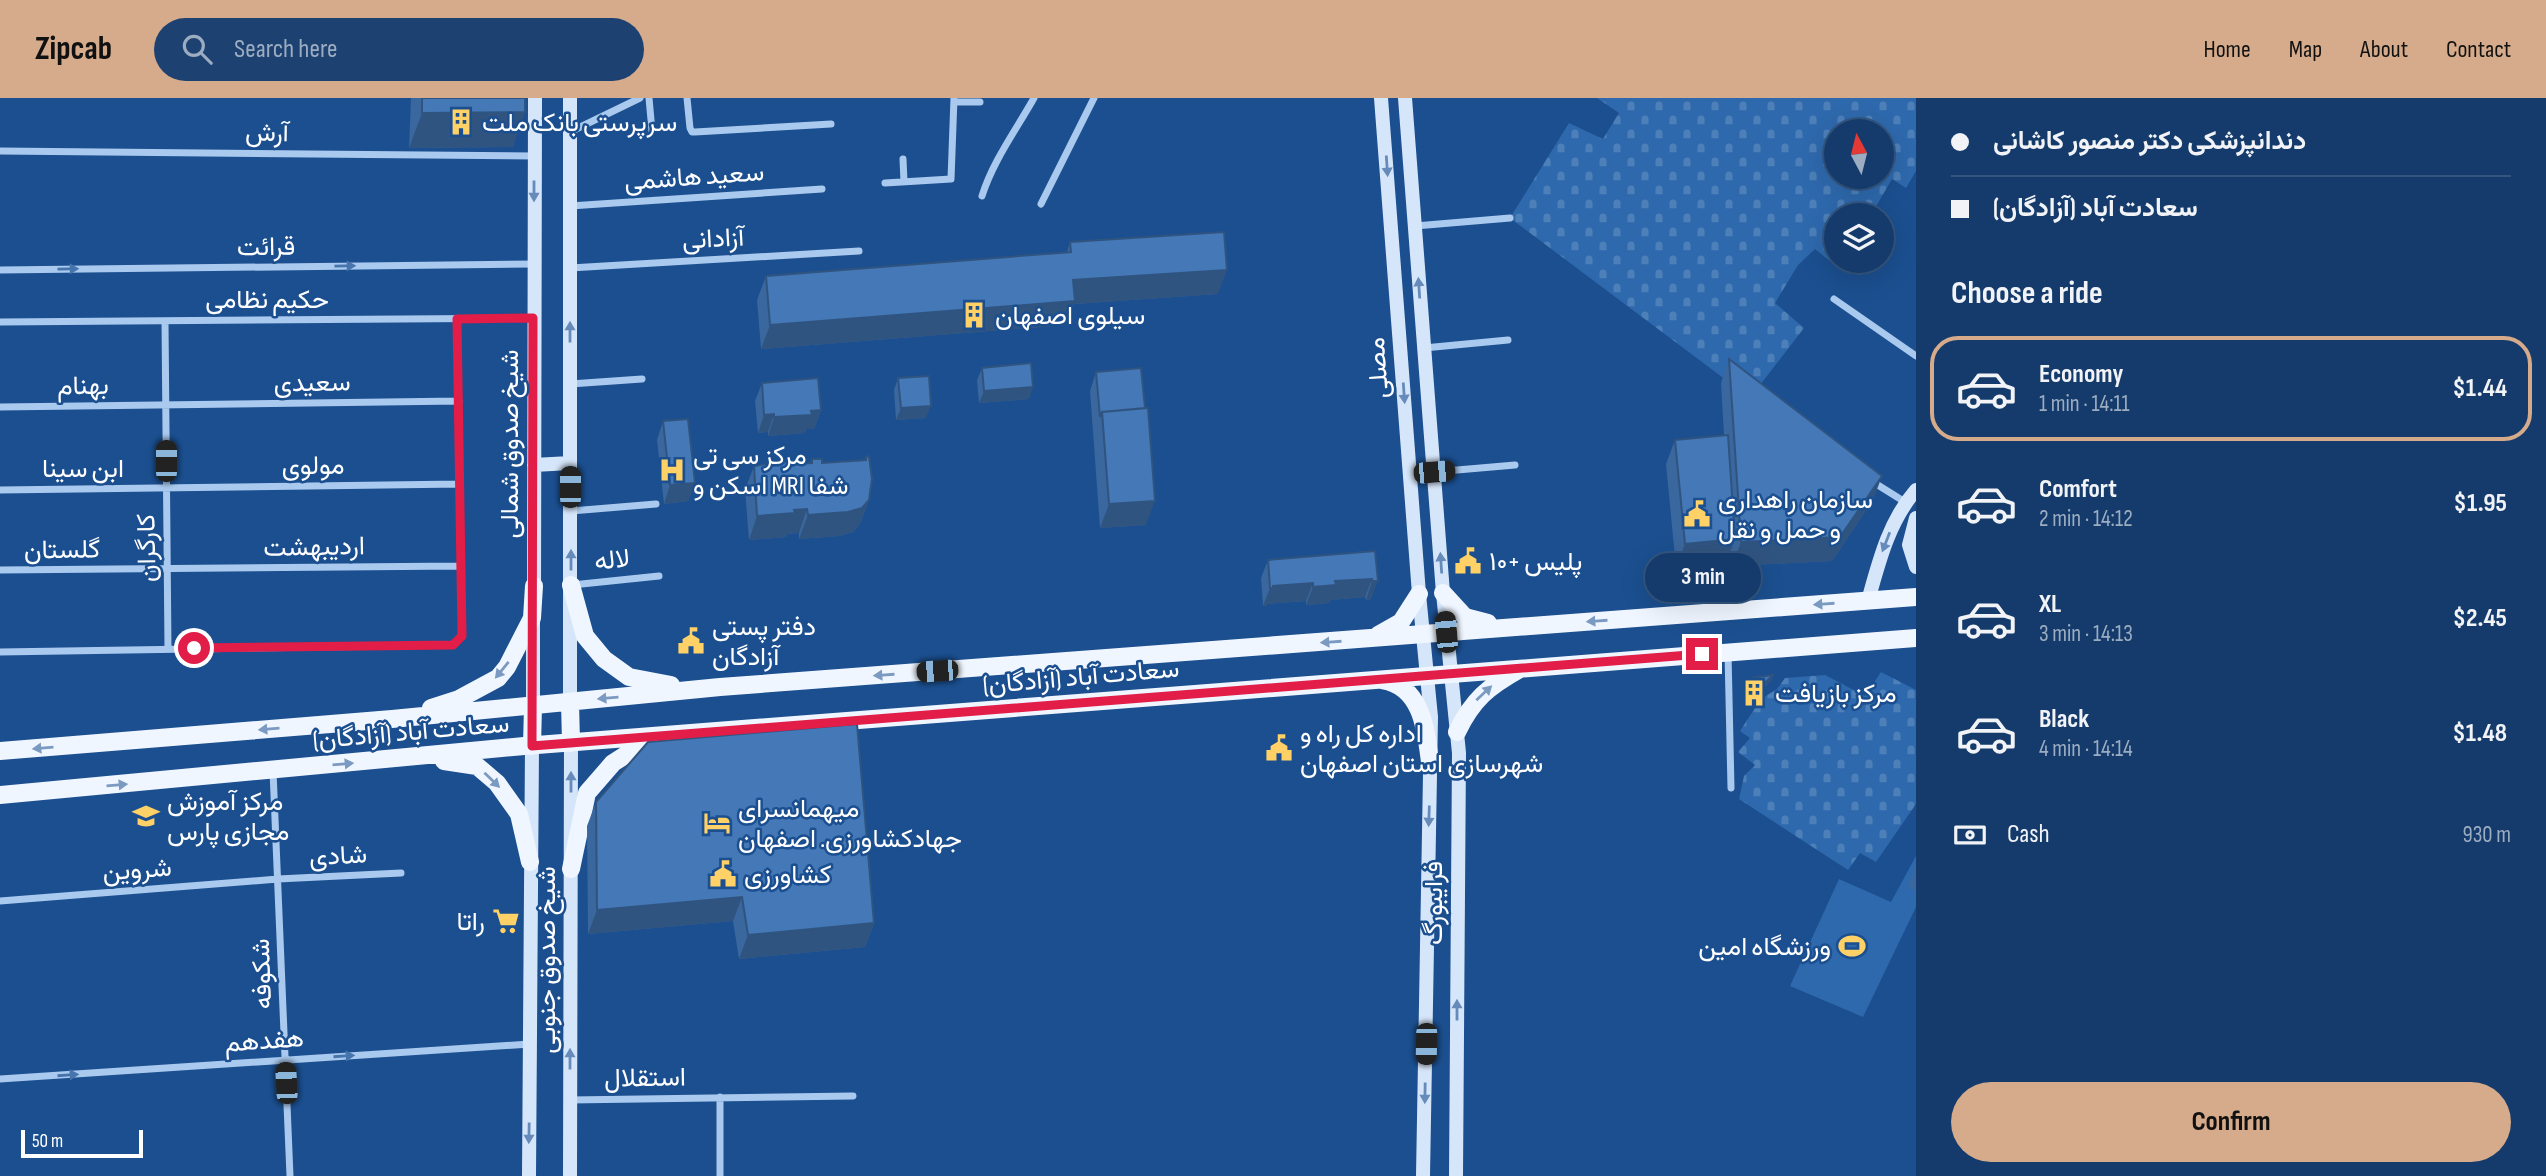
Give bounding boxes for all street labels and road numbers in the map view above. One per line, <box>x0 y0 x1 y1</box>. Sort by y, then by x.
street label: آرش <box>245 118 291 149</box>
street label: سعید هاشمی <box>623 157 765 198</box>
street label: آزادانی <box>681 222 747 257</box>
street label: قرائت <box>237 231 295 264</box>
street label: حکیم نظامی <box>205 285 329 316</box>
street label: مصلی <box>1361 336 1396 400</box>
street label: شیخ صدوق شمالی <box>495 349 527 539</box>
street label: سعیدی <box>273 367 351 400</box>
street label: بهنام <box>57 371 109 402</box>
street label: مولوی <box>281 450 345 483</box>
street label: ابن سینا <box>42 454 124 485</box>
street label: کارگران <box>131 514 164 582</box>
street label: اردیبهشت <box>263 531 365 564</box>
street label: گلستان <box>24 534 100 567</box>
street label: لاله <box>593 543 632 578</box>
street label: سعادت آباد (آزادگان) <box>982 653 1181 702</box>
street label: سعادت آباد (آزادگان) <box>312 708 511 757</box>
street label: شادی <box>308 839 368 873</box>
street label: شروین <box>101 853 173 888</box>
street label: فرایبورگ <box>1419 861 1450 945</box>
street label: شیخ صدوق جنوبی <box>532 866 564 1054</box>
street label: شکوفه <box>246 938 279 1010</box>
street label: هفدهم <box>223 1023 305 1060</box>
street label: استقلال <box>604 1062 686 1095</box>

